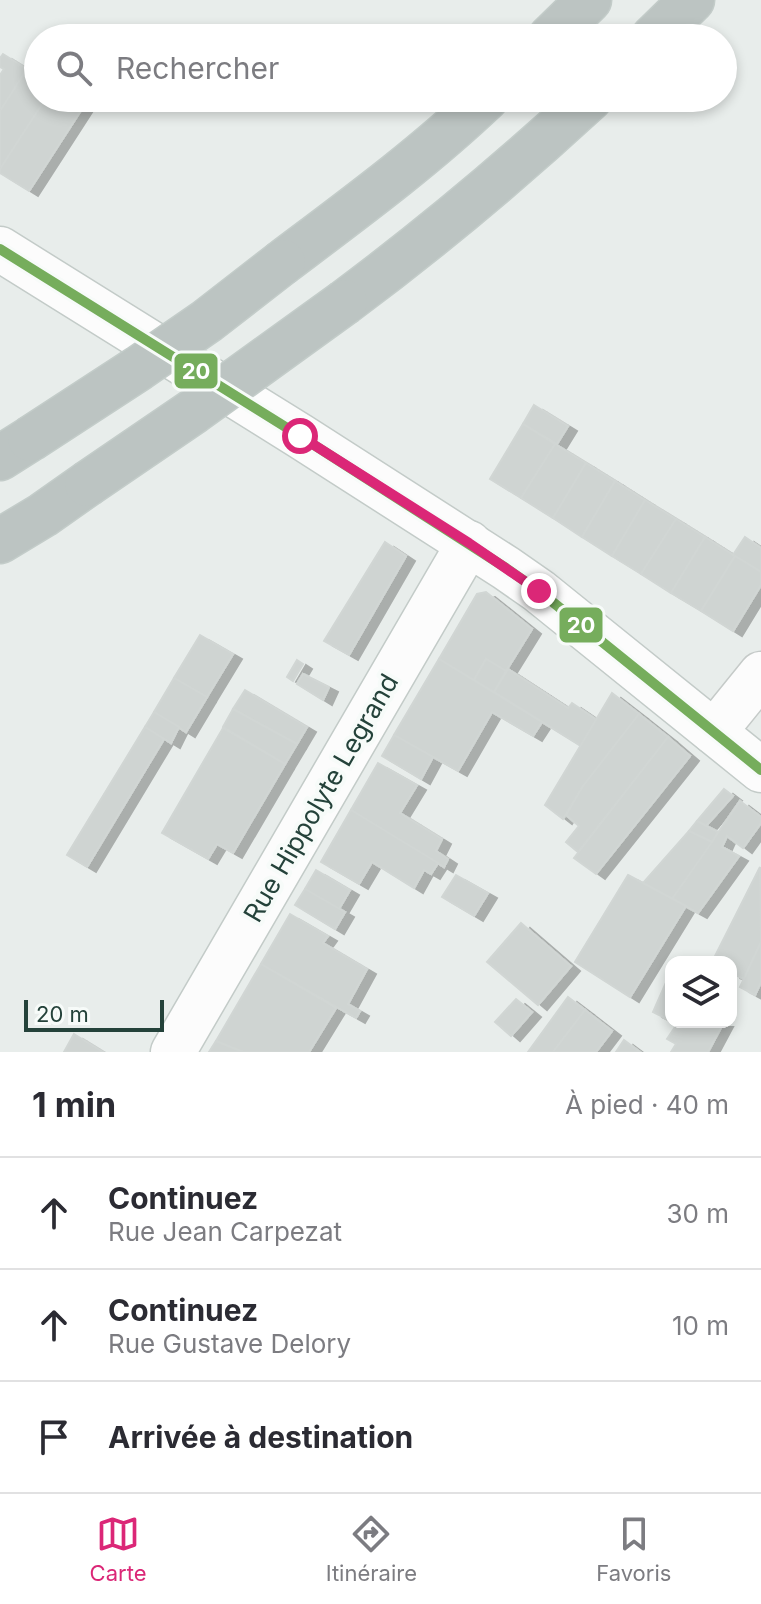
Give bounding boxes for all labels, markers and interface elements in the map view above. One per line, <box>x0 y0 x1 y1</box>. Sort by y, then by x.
search box <box>24 24 737 112</box>
icon: search <box>52 46 96 90</box>
text: Rechercher <box>116 50 279 86</box>
line badge: 20 <box>173 352 219 390</box>
text: 20 <box>182 358 210 384</box>
route start <box>282 418 318 454</box>
route end <box>521 573 557 609</box>
line badge: 20 <box>558 606 604 644</box>
text: 20 <box>567 612 595 638</box>
street label: Rue Hippolyte Legrand <box>237 668 404 927</box>
map controls <box>665 956 737 1028</box>
button: layers <box>665 956 737 1028</box>
scale bar <box>24 996 164 1032</box>
text: 20 m <box>36 1001 89 1027</box>
text: 1 min <box>32 1084 116 1125</box>
text: À pied · 40 m <box>565 1089 729 1120</box>
text: Continuez <box>108 1180 258 1216</box>
icon: ahead <box>32 1191 76 1235</box>
text: 30 m <box>666 1198 729 1229</box>
text: Rue Jean Carpezat <box>108 1216 342 1247</box>
text: Continuez <box>108 1292 258 1328</box>
icon: ahead <box>32 1303 76 1347</box>
text: 10 m <box>672 1310 729 1341</box>
text: Rue Gustave Delory <box>108 1328 351 1359</box>
icon: arrive <box>32 1415 76 1459</box>
text: Arrivée à destination <box>108 1419 413 1455</box>
tab: Carte <box>90 1512 146 1586</box>
tab: Itinéraire <box>326 1512 417 1586</box>
tab: Favoris <box>596 1512 671 1586</box>

